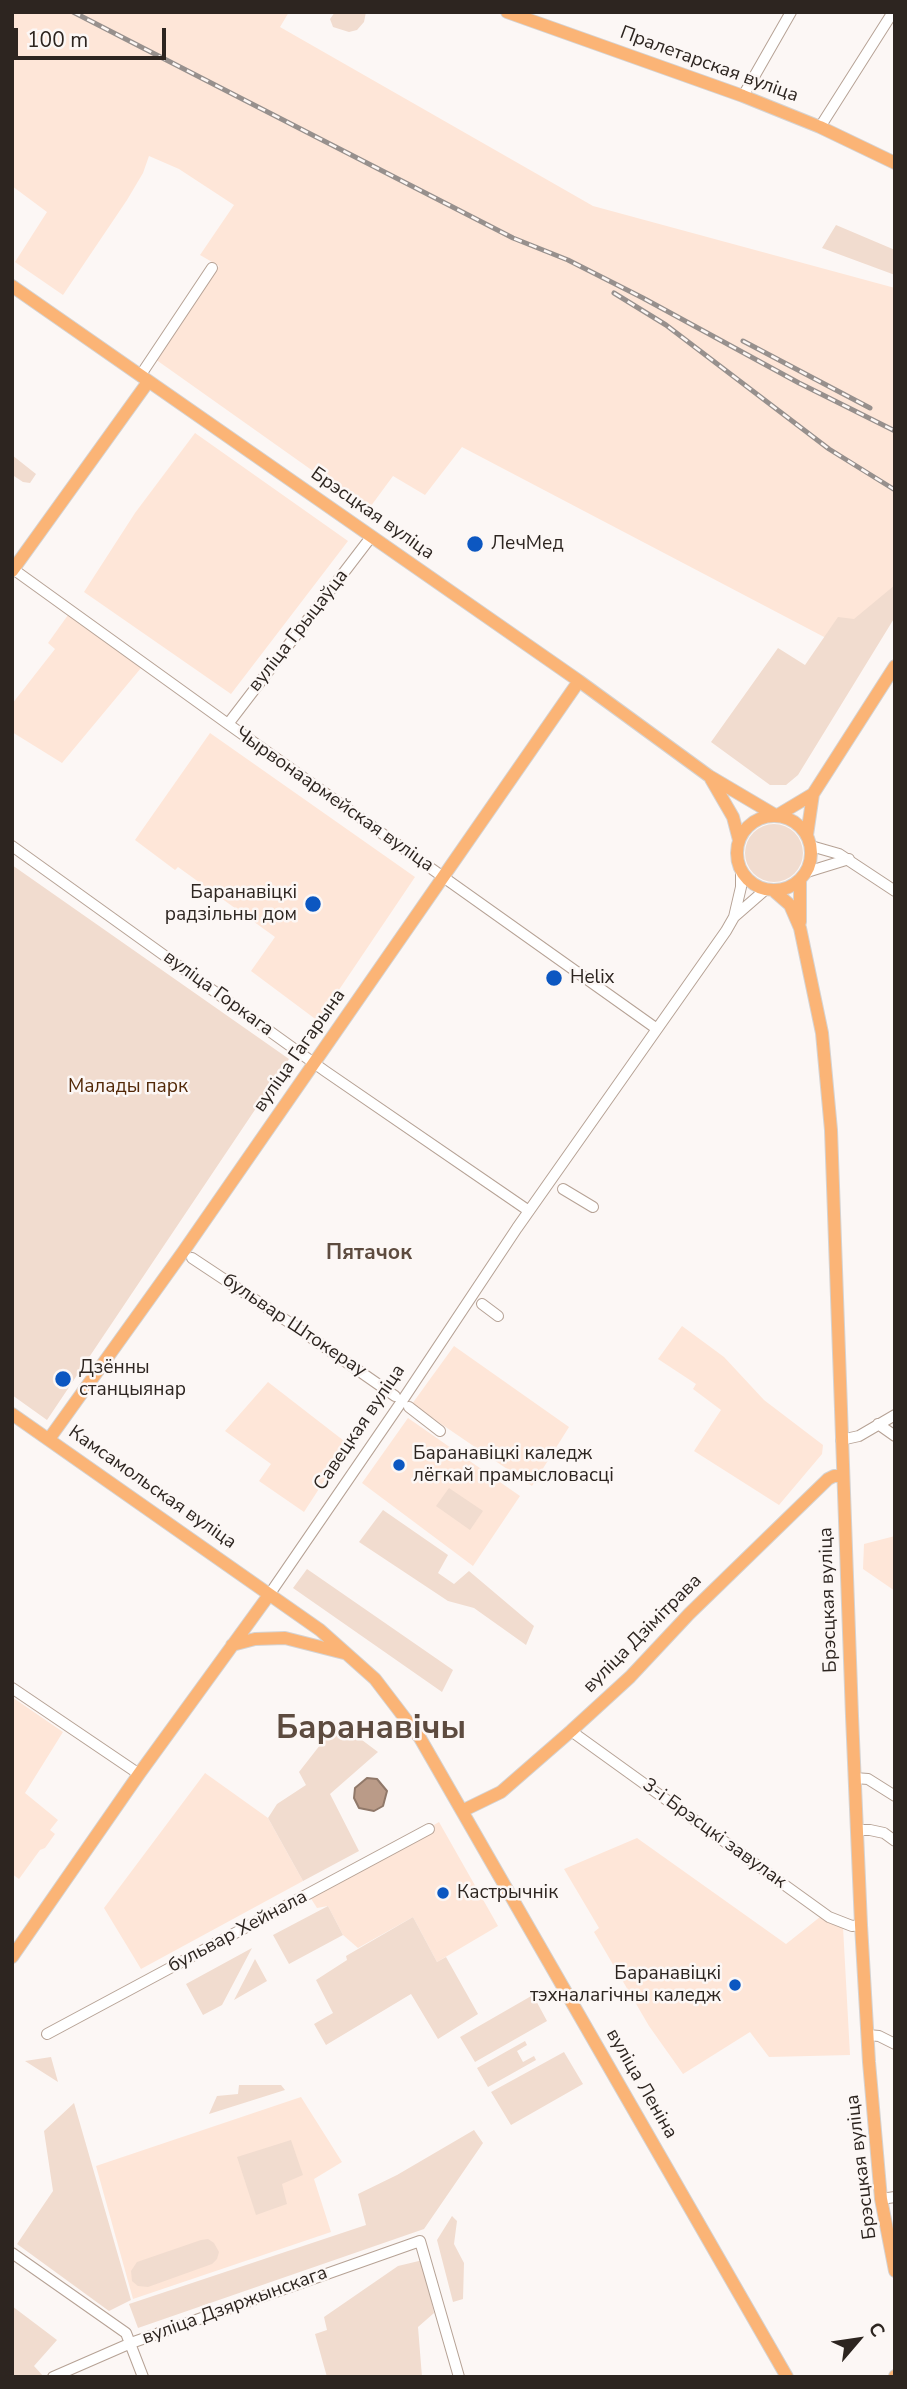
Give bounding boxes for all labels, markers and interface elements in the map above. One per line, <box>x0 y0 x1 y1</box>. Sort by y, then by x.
scale bar <box>18 14 170 58</box>
street label: Пралетарская вуліца <box>617 22 801 108</box>
text: 100 m <box>27 26 88 54</box>
street label: Брэсцкая вуліца <box>306 463 438 565</box>
place label: ЛечМед <box>491 533 564 555</box>
marker: ЛечМед <box>465 534 485 554</box>
street label: вуліца Грыцаўца <box>244 565 354 697</box>
street label: Чырвонаармейская вуліца <box>230 723 438 877</box>
place label: Баранавіцкі радзільны дом <box>165 882 297 926</box>
marker: Баранавіцкі радзільны дом <box>303 894 323 914</box>
street label: вуліца Горкага <box>158 946 278 1042</box>
place label: Helix <box>570 967 615 989</box>
marker: Helix <box>544 968 564 988</box>
street label: вуліца Гагарына <box>249 985 351 1117</box>
park label: Малады парк <box>68 1076 188 1098</box>
district label: Пятачок <box>326 1241 412 1267</box>
street label: бульвар Штокерау <box>218 1269 370 1383</box>
place label: Дзённы станцыянар <box>79 1357 186 1401</box>
street label: Савецкая вуліца <box>309 1361 411 1495</box>
marker: Дзённы станцыянар <box>53 1369 73 1389</box>
street label: Камсамольская вуліца <box>64 1421 240 1555</box>
place label: Баранавіцкі каледж лёгкай прамысловасці <box>413 1443 614 1487</box>
marker: Баранавіцкі каледж лёгкай прамысловасці <box>391 1457 407 1473</box>
street label: Брэсцкая вуліца <box>815 1527 843 1673</box>
street label: вуліца Дзімітрава <box>579 1570 707 1698</box>
district label: Баранавічы <box>276 1710 466 1750</box>
street label: 3-і Брэсцкі завулак <box>638 1774 790 1894</box>
place label: Кастрычнік <box>457 1882 558 1904</box>
marker: Кастрычнік <box>435 1885 451 1901</box>
street label: бульвар Хейнала <box>165 1886 311 1978</box>
place label: Баранавіцкі тэхналагічны каледж <box>530 1963 721 2007</box>
marker: Баранавіцкі тэхналагічны каледж <box>727 1977 743 1993</box>
street label: вуліца Леніна <box>600 2025 682 2143</box>
street label: Брэсцкая вуліца <box>842 2093 882 2241</box>
street label: вуліца Дзяржынскага <box>139 2262 331 2350</box>
north arrow <box>823 2305 893 2375</box>
text: С <box>862 2318 891 2342</box>

